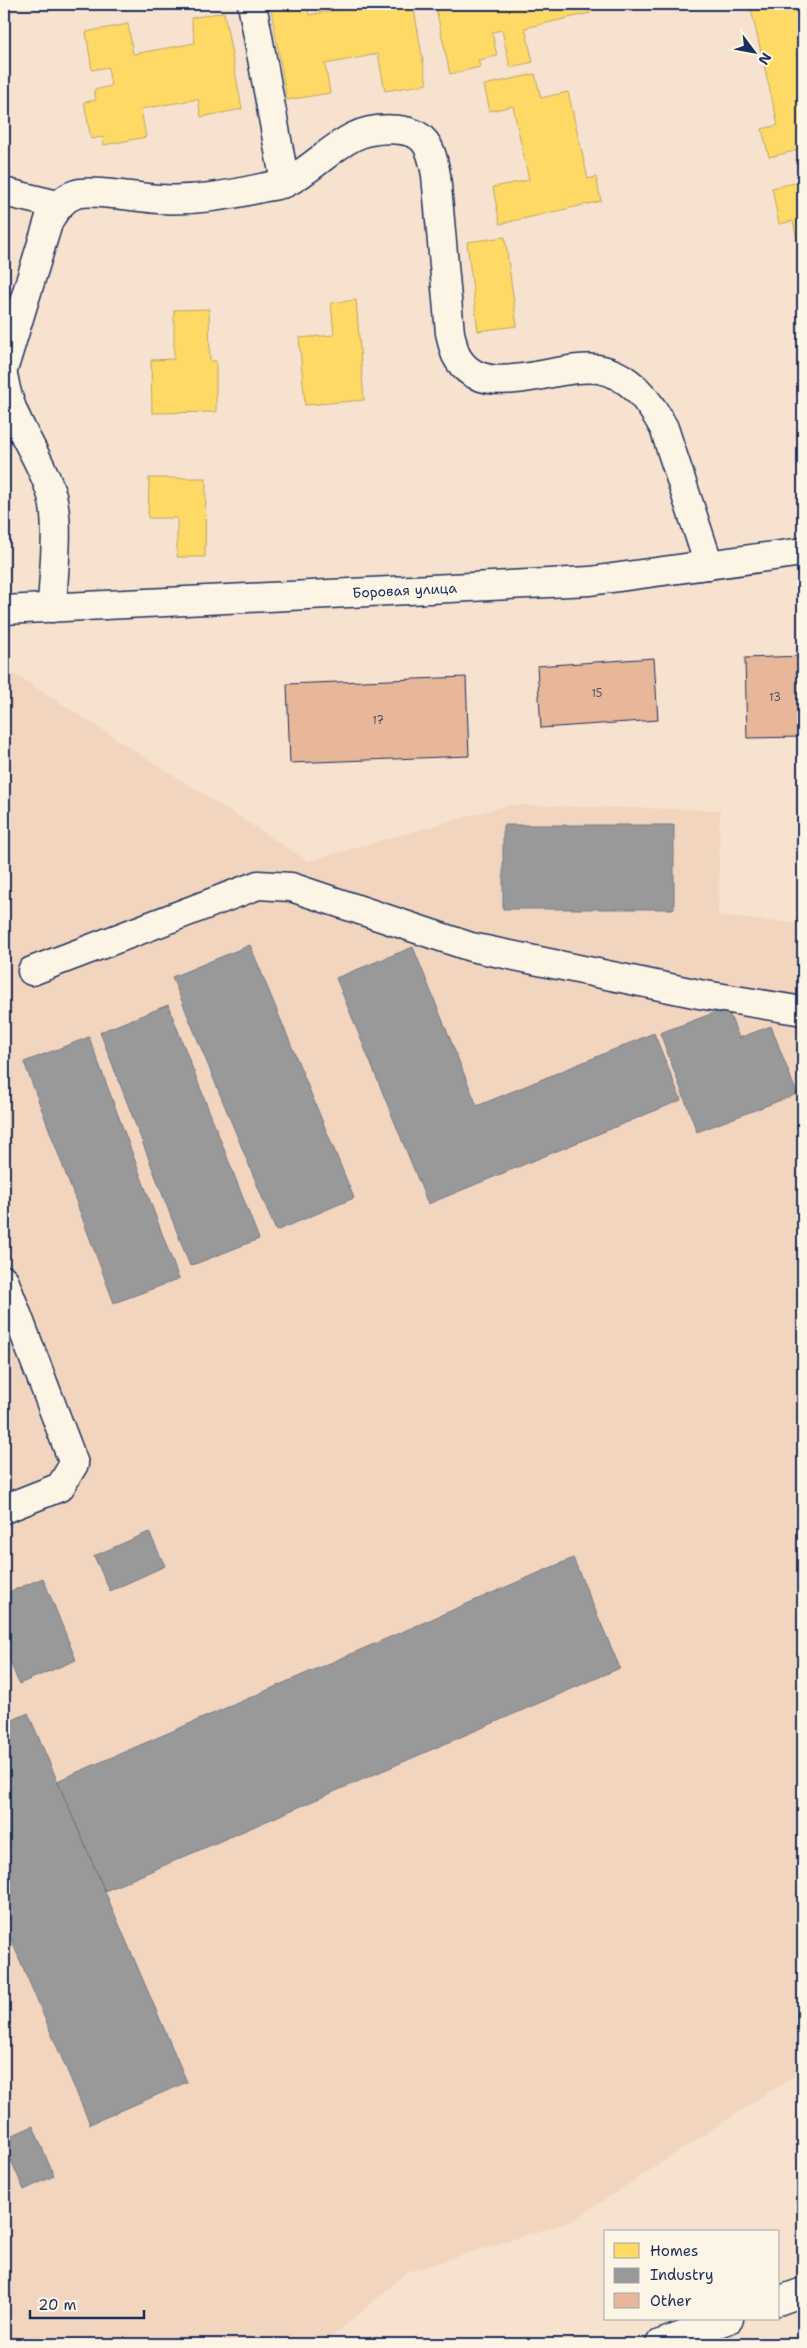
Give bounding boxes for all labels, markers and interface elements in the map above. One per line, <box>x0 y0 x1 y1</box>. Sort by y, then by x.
north arrow <box>730 28 780 78</box>
text: N <box>754 49 776 68</box>
street label: Боровая улица <box>352 579 458 602</box>
house number: 15 <box>591 686 603 701</box>
house number: 13 <box>769 690 781 705</box>
house number: 17 <box>372 713 384 728</box>
legend <box>604 2230 780 2320</box>
text: Homes <box>650 2241 698 2261</box>
text: Industry <box>650 2265 714 2285</box>
scale bar <box>30 2288 144 2320</box>
text: Other <box>650 2291 692 2311</box>
text: 20 m <box>38 2295 77 2315</box>

